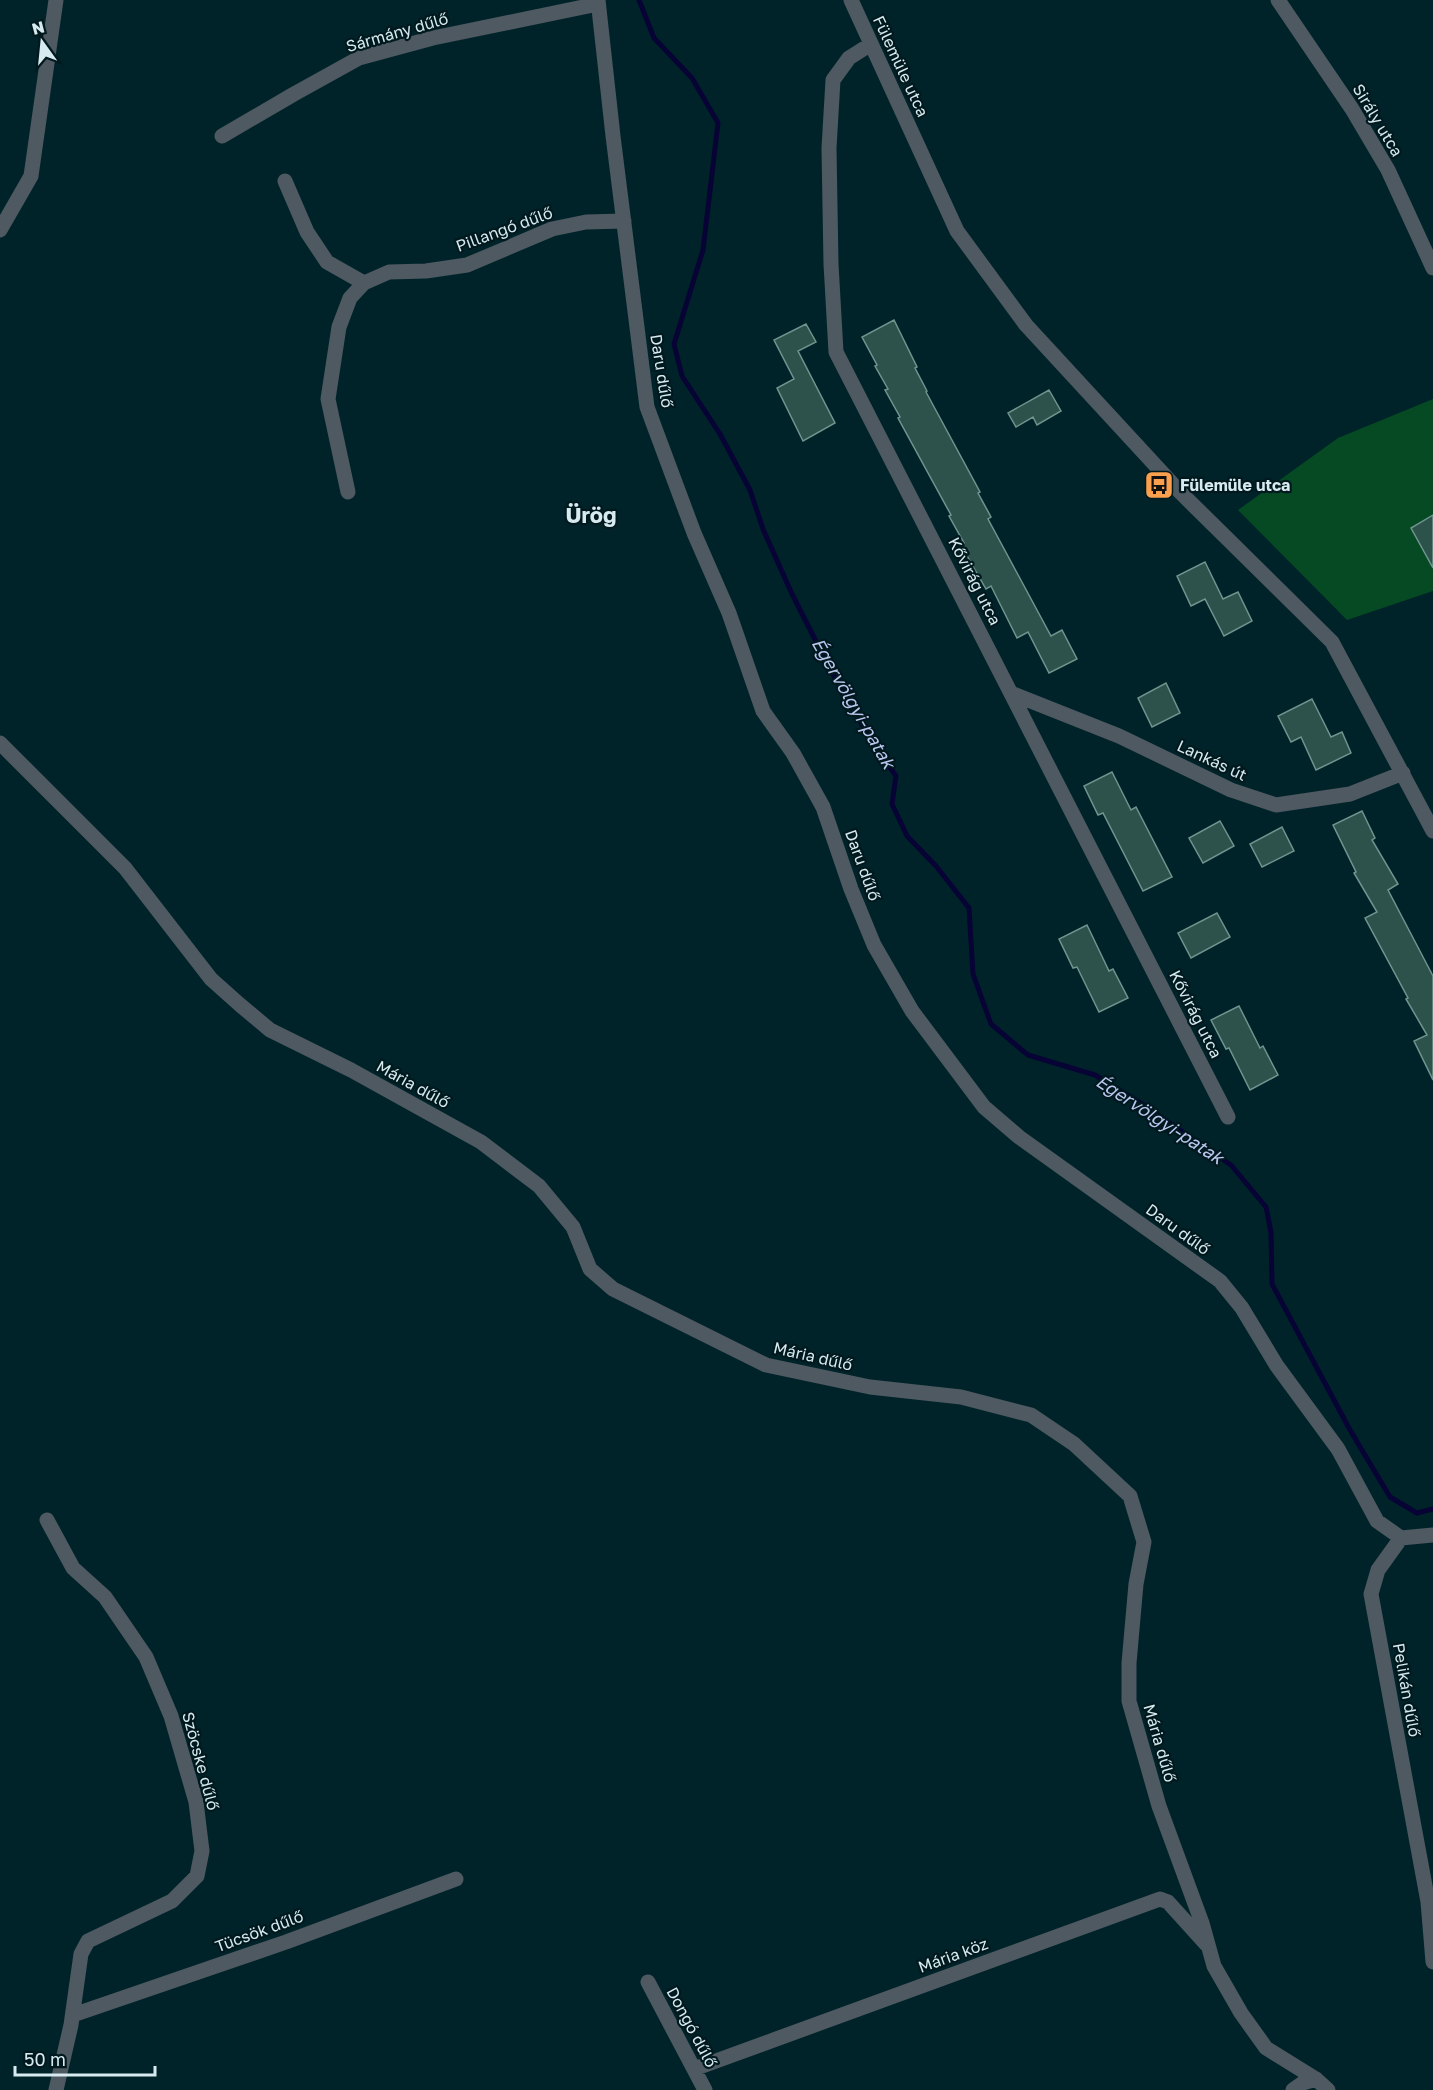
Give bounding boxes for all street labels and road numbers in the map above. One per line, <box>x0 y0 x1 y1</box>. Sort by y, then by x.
street label: Sármány dűlő <box>344 8 451 56</box>
street label: Fülemüle utca <box>869 12 933 120</box>
street label: Sirály utca <box>1349 80 1407 160</box>
street label: Pillangó dűlő <box>453 202 555 256</box>
street label: Daru dűlő <box>646 333 678 410</box>
street label: Kővirág utca <box>944 534 1006 628</box>
street label: Lankás út <box>1174 735 1250 785</box>
street label: Daru dűlő <box>841 827 885 904</box>
street label: Kővirág utca <box>1165 967 1227 1061</box>
street label: Mária dűlő <box>373 1056 453 1112</box>
street label: Daru dűlő <box>1142 1199 1214 1259</box>
street label: Mária dűlő <box>772 1337 855 1375</box>
street label: Pelikán dűlő <box>1389 1642 1425 1739</box>
street label: Mária dűlő <box>1139 1702 1181 1785</box>
street label: Szöcske dűlő <box>178 1710 224 1813</box>
street label: Tücsök dűlő <box>212 1906 306 1956</box>
street label: Mária köz <box>915 1933 991 1977</box>
street label: Dongó dűlő <box>662 1983 722 2071</box>

